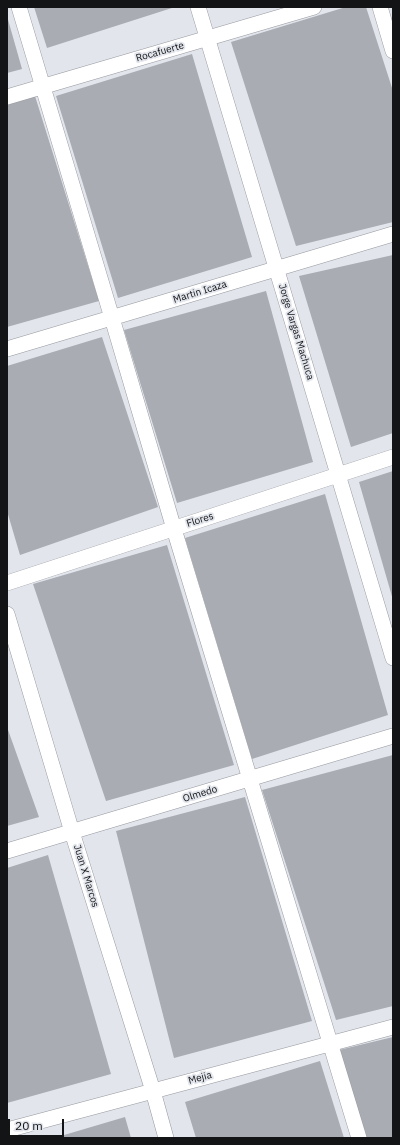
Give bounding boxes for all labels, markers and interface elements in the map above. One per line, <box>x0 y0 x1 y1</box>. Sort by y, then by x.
street label: Rocafuerte <box>135 39 185 65</box>
street label: Martin Icaza <box>172 278 228 306</box>
street label: Jorge Vargas Machuca <box>276 283 316 381</box>
street label: Flores <box>185 510 215 530</box>
street label: Olmedo <box>181 783 219 805</box>
street label: Juan X Marcos <box>71 843 101 909</box>
street label: Mejia <box>187 1069 213 1087</box>
scale bar <box>10 1111 66 1137</box>
text: 20 m <box>15 1118 43 1133</box>

